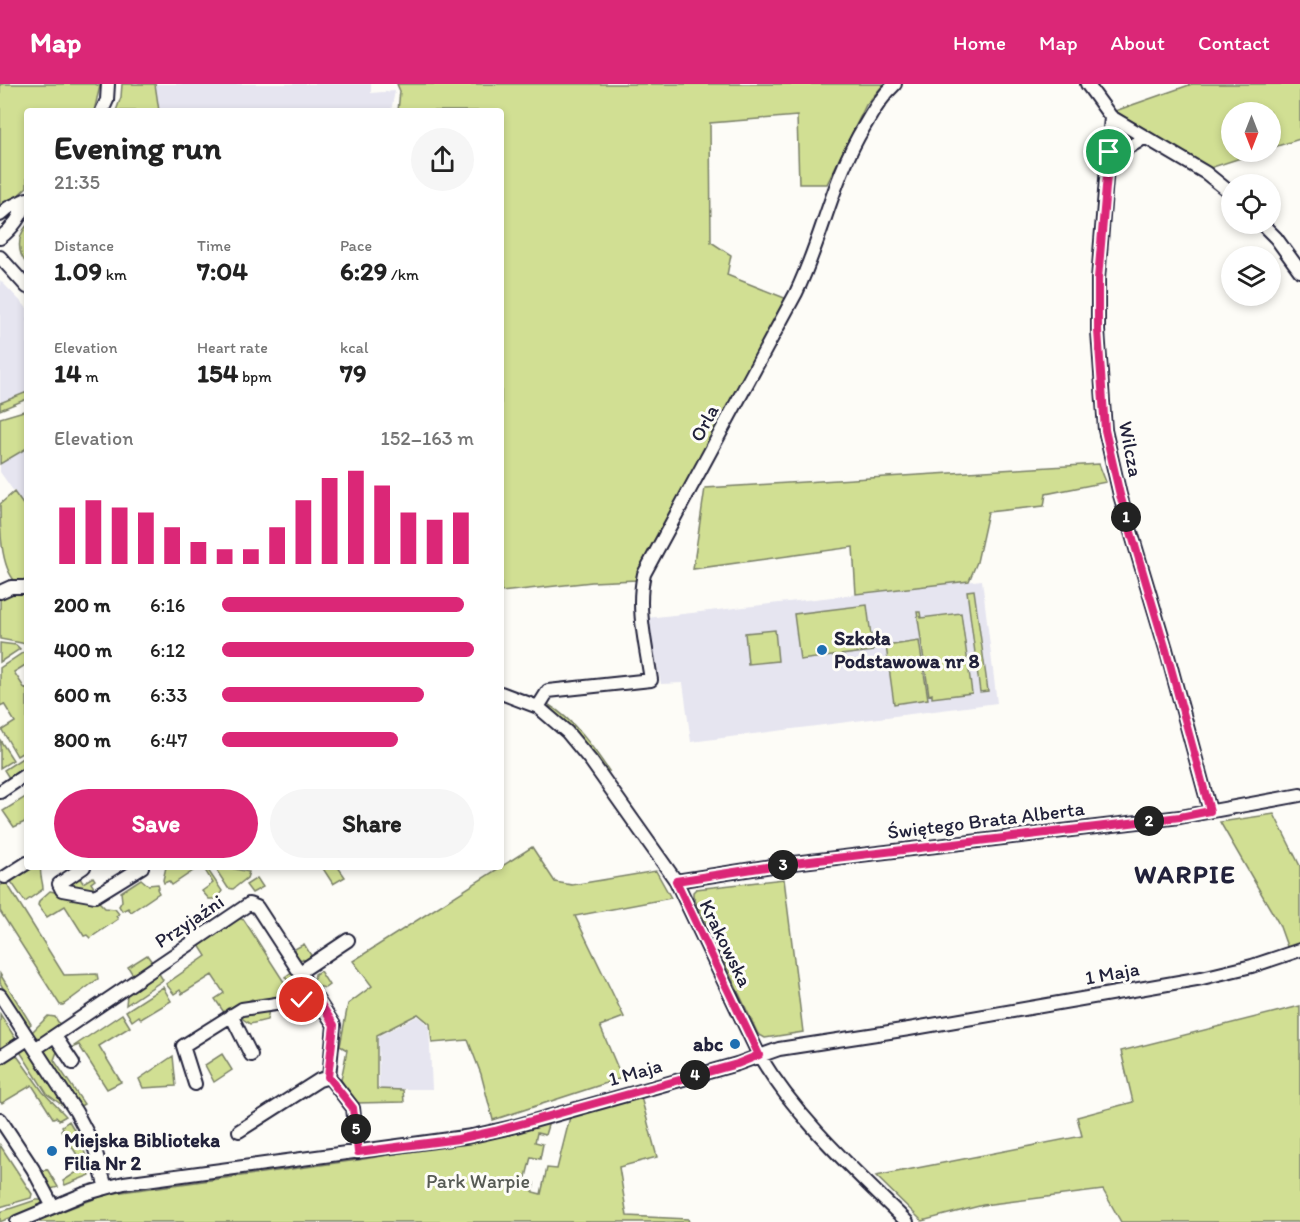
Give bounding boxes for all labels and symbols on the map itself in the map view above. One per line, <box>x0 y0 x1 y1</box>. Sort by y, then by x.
north arrow <box>1221 102 1281 162</box>
pin <box>1083 126 1134 177</box>
street label: Orla <box>684 400 724 446</box>
street label: Wilcza <box>1114 419 1148 479</box>
pin: 1 <box>1111 502 1141 532</box>
place label: Szkoła Podstawowa nr 8 <box>834 626 979 673</box>
marker: Szkoła Podstawowa nr 8 <box>815 643 829 657</box>
street label: Świętego Brata Alberta <box>886 796 1087 844</box>
pin: 2 <box>1134 806 1164 836</box>
pin: 3 <box>768 850 798 880</box>
district label: WARPIE <box>1134 858 1236 890</box>
street label: Przyjaźni <box>150 889 228 953</box>
street label: Krakowska <box>695 895 758 991</box>
street label: 1 Maja <box>1083 956 1141 990</box>
pin <box>276 974 327 1025</box>
place label: abc <box>693 1032 723 1056</box>
marker: abc <box>728 1037 742 1051</box>
street label: 1 Maja <box>605 1053 665 1091</box>
pin: 4 <box>680 1060 710 1090</box>
pin: 5 <box>341 1114 371 1144</box>
place label: Miejska Biblioteka Filia Nr 2 <box>64 1128 220 1175</box>
marker: Miejska Biblioteka Filia Nr 2 <box>45 1144 59 1158</box>
park label: Park Warpie <box>426 1169 530 1193</box>

